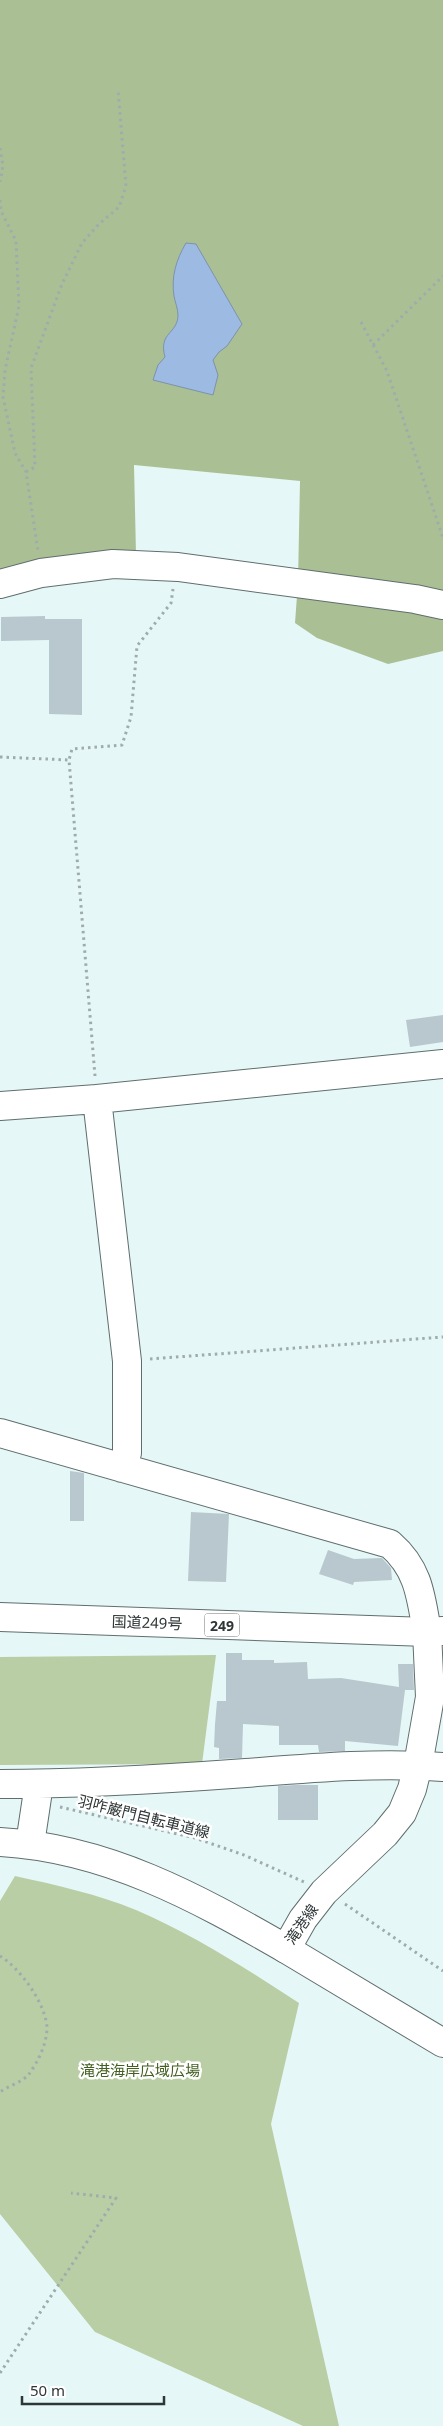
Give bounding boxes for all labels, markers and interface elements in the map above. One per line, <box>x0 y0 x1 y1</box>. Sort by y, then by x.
street label: 国道249号 <box>111 1611 183 1633</box>
road number: 249 <box>204 1614 240 1636</box>
street label: 羽咋巌門自転車道線 <box>76 1790 212 1842</box>
street label: 滝港線 <box>280 1900 322 1948</box>
park label: 滝港海岸広域広場 <box>80 2060 200 2080</box>
scale bar <box>22 2374 165 2406</box>
text: 50 m <box>30 2380 65 2400</box>

